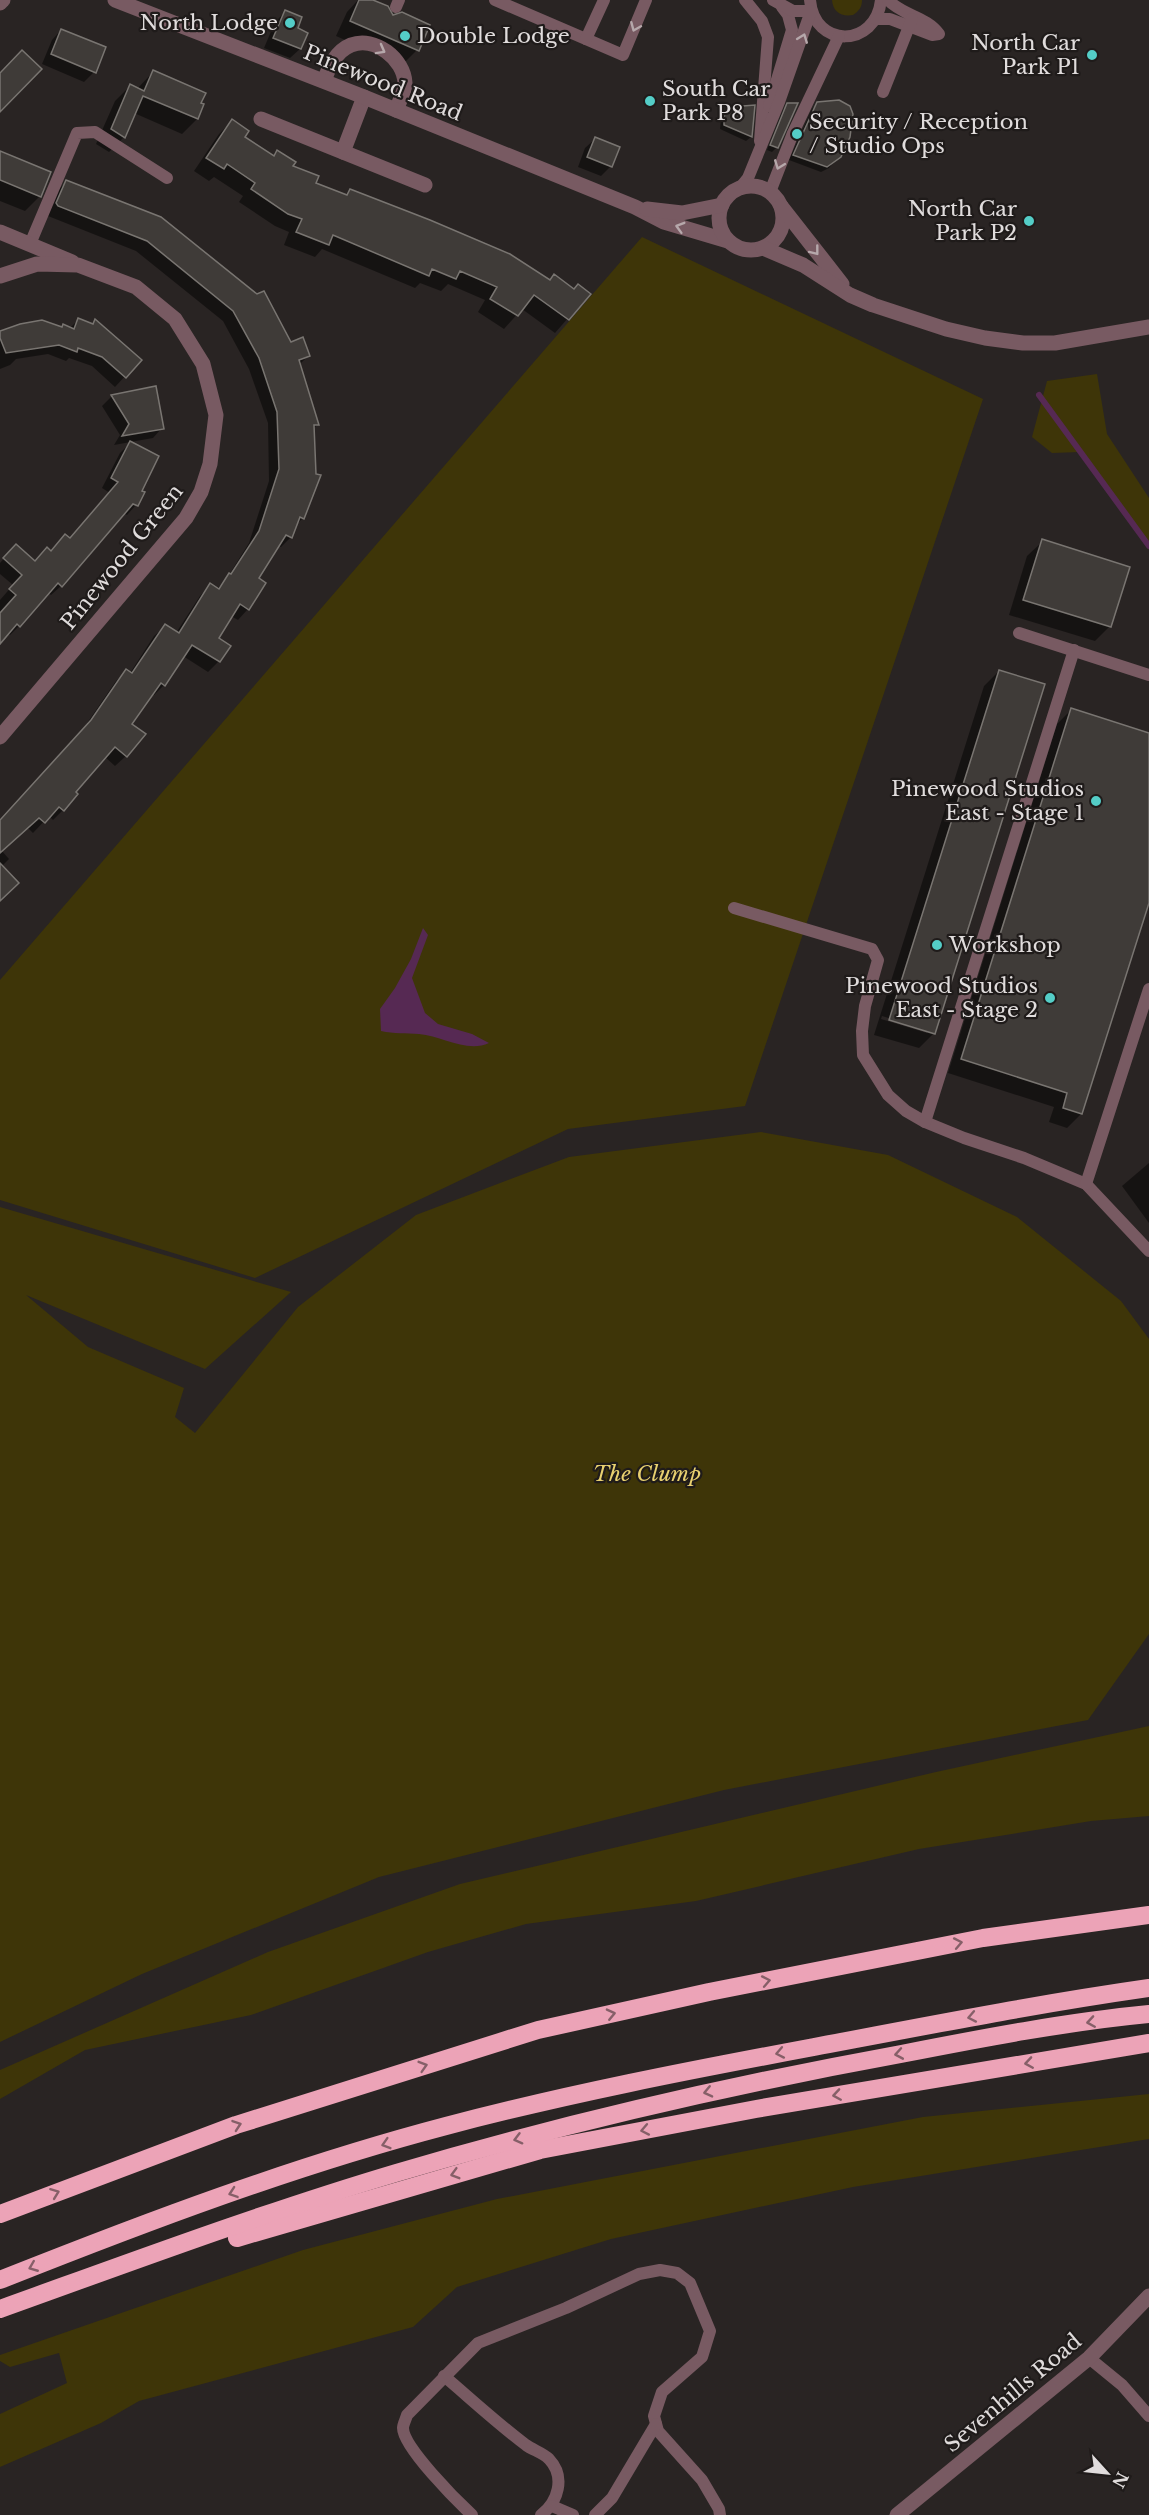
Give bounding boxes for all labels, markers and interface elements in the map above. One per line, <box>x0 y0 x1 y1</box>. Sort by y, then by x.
place label: North Lodge <box>140 10 278 36</box>
marker: North Lodge <box>283 16 297 30</box>
one-way arrow <box>630 21 642 32</box>
place label: Double Lodge <box>417 23 570 49</box>
marker: Double Lodge <box>398 29 412 43</box>
place label: North Car Park P1 <box>971 30 1080 80</box>
one-way arrow <box>795 33 808 44</box>
street label: Pinewood Road <box>300 39 466 127</box>
one-way arrow <box>375 43 385 54</box>
marker: North Car Park P1 <box>1085 48 1099 62</box>
place label: South Car Park P8 <box>662 76 770 126</box>
marker: South Car Park P8 <box>643 94 657 108</box>
place label: Security / Reception / Studio Ops <box>809 109 1028 159</box>
marker: Security / Reception / Studio Ops <box>790 127 804 141</box>
one-way arrow <box>774 159 786 170</box>
place label: North Car Park P2 <box>908 196 1017 246</box>
marker: North Car Park P2 <box>1022 214 1036 228</box>
one-way arrow <box>675 222 686 234</box>
one-way arrow <box>808 244 819 255</box>
street label: Pinewood Green <box>55 479 189 635</box>
place label: Pinewood Studios East - Stage 1 <box>891 776 1084 826</box>
marker: Pinewood Studios East - Stage 1 <box>1089 794 1103 808</box>
place label: Workshop <box>948 932 1061 958</box>
marker: Workshop <box>930 938 944 952</box>
place label: Pinewood Studios East - Stage 2 <box>845 973 1038 1023</box>
marker: Pinewood Studios East - Stage 2 <box>1043 991 1057 1005</box>
park label: The Clump <box>593 1461 701 1487</box>
one-way arrow <box>952 1937 962 1950</box>
one-way arrow <box>761 1975 771 1988</box>
one-way arrow <box>606 2008 616 2021</box>
one-way arrow <box>967 2010 977 2023</box>
one-way arrow <box>1086 2015 1096 2027</box>
one-way arrow <box>776 2046 786 2059</box>
one-way arrow <box>894 2047 904 2060</box>
one-way arrow <box>1025 2056 1035 2069</box>
one-way arrow <box>417 2061 428 2073</box>
one-way arrow <box>703 2085 713 2098</box>
one-way arrow <box>832 2089 841 2101</box>
one-way arrow <box>231 2119 242 2132</box>
one-way arrow <box>640 2123 650 2136</box>
one-way arrow <box>514 2132 524 2145</box>
one-way arrow <box>381 2137 392 2149</box>
one-way arrow <box>450 2167 461 2179</box>
one-way arrow <box>228 2186 239 2199</box>
one-way arrow <box>49 2188 60 2200</box>
one-way arrow <box>28 2260 39 2272</box>
street label: Sevenhills Road <box>939 2328 1087 2458</box>
north arrow <box>1077 2443 1137 2503</box>
text: N <box>1108 2469 1133 2491</box>

